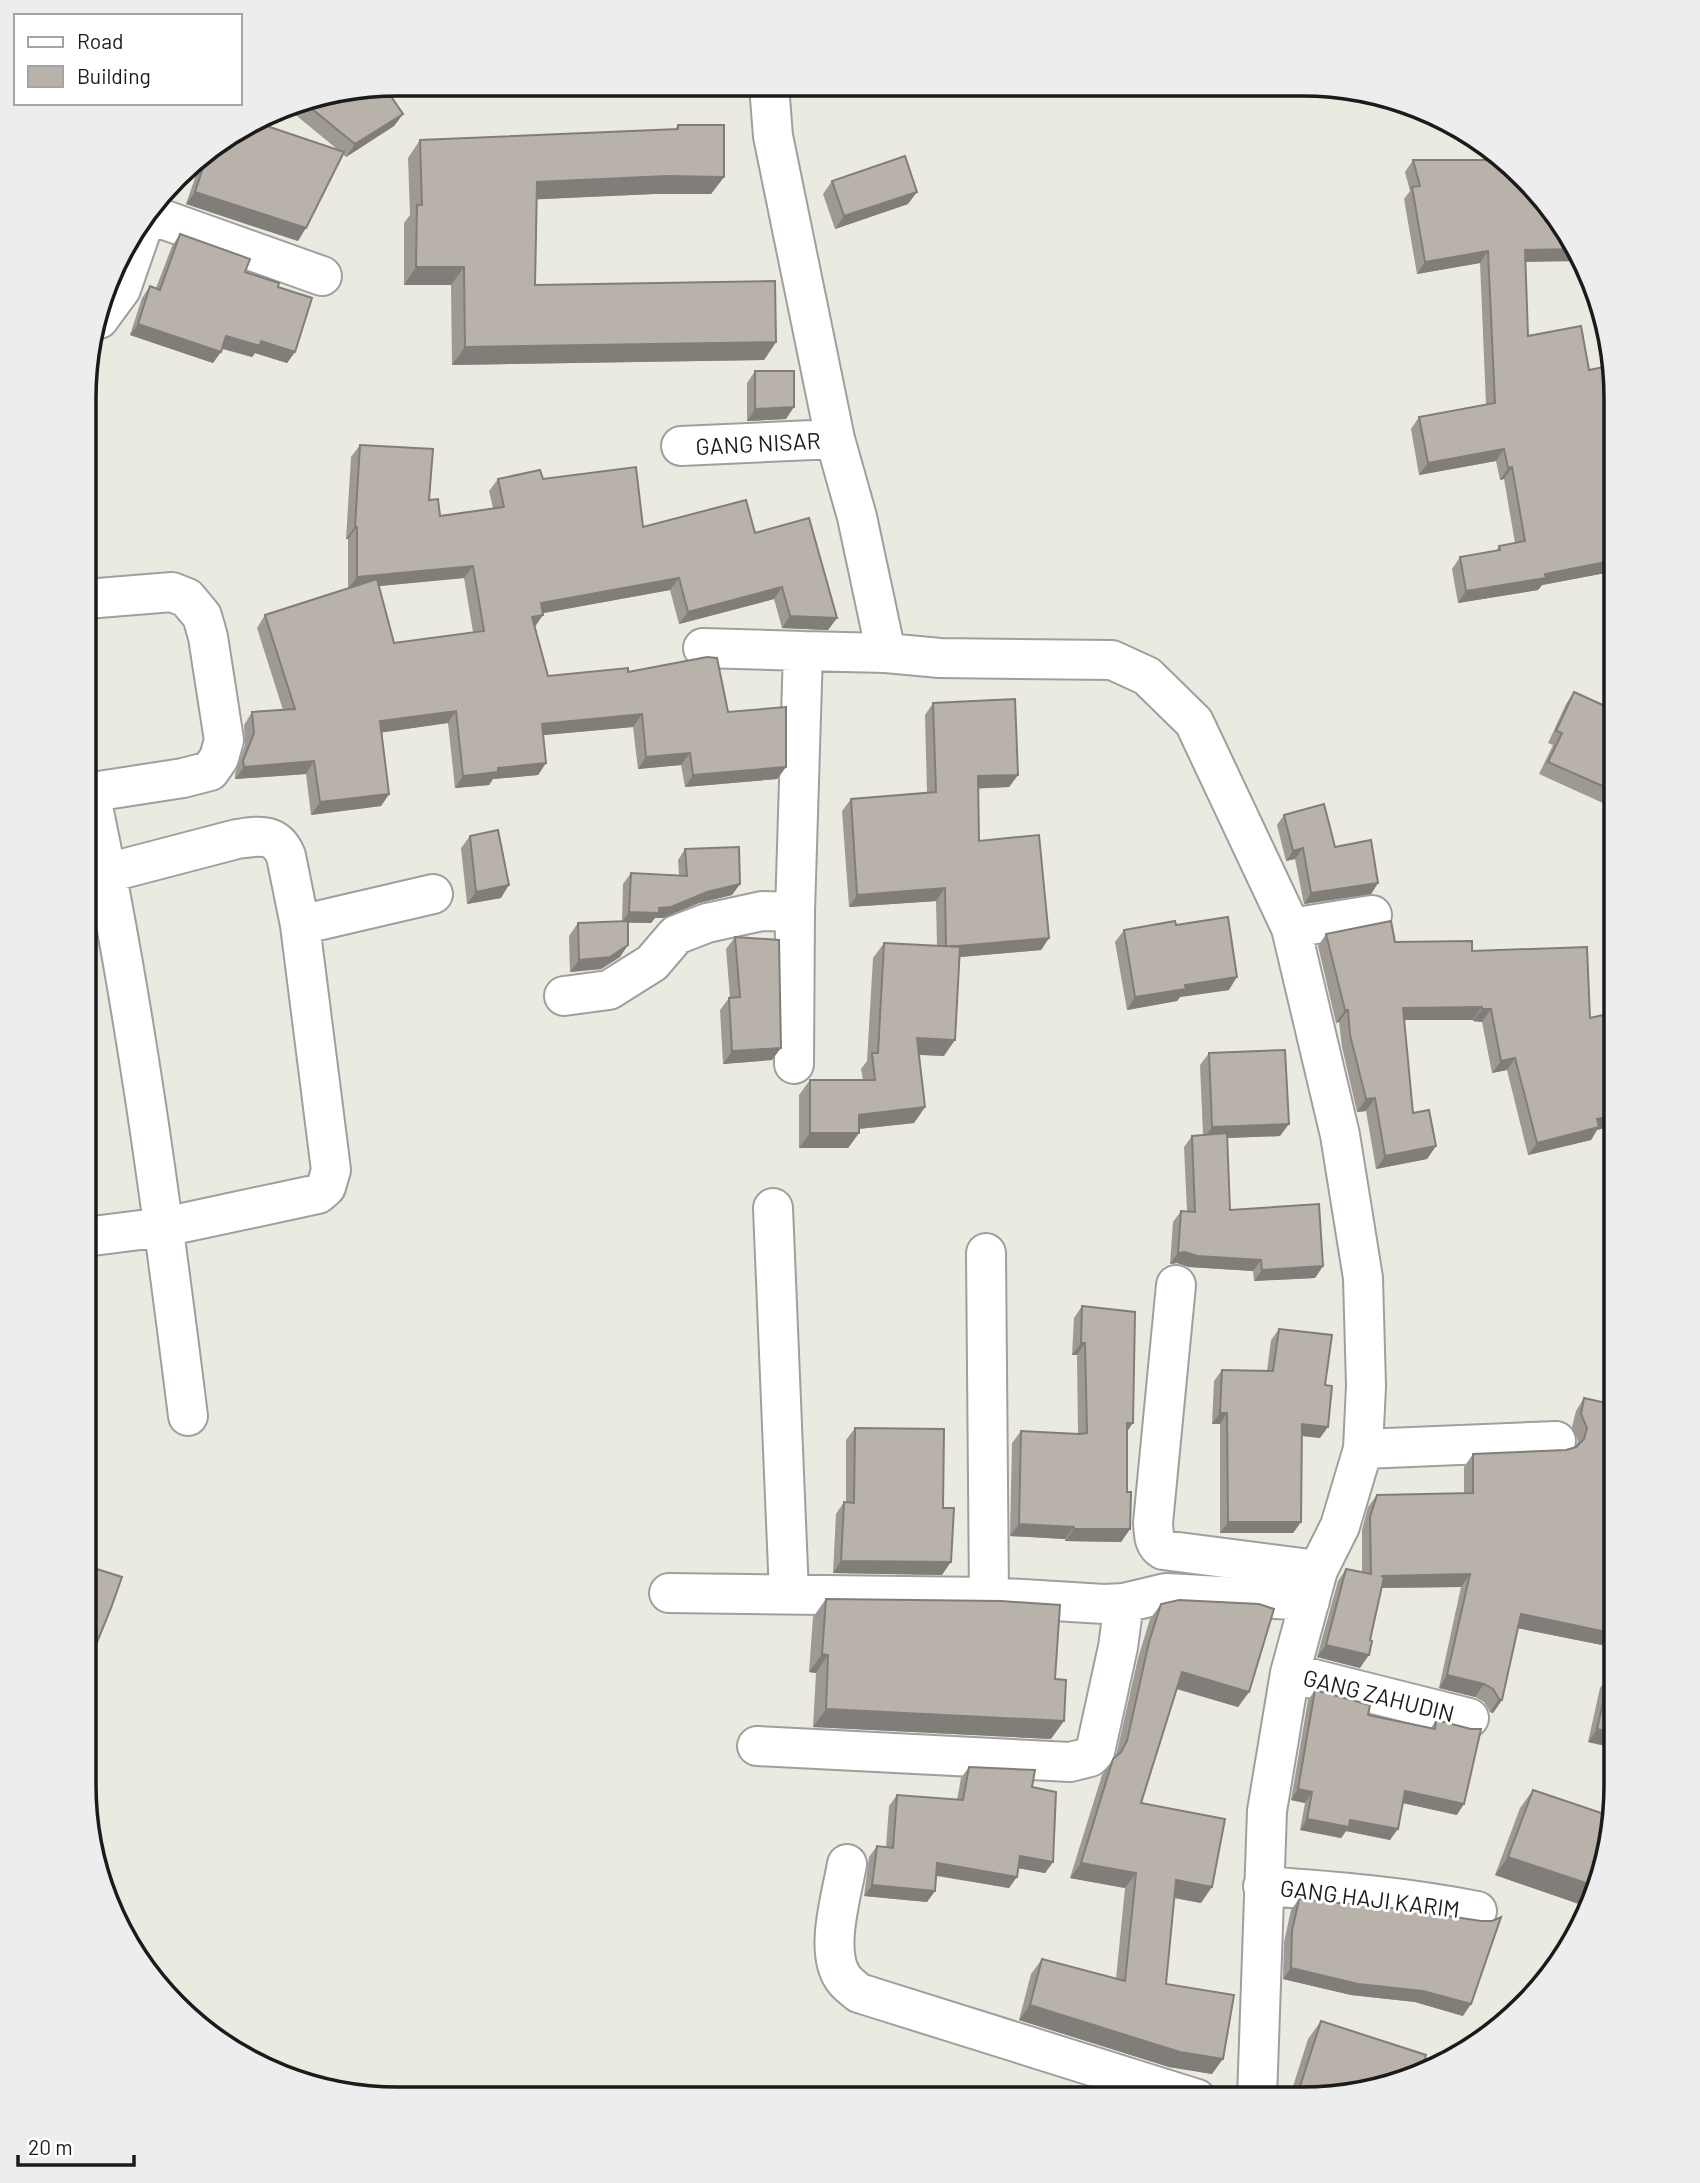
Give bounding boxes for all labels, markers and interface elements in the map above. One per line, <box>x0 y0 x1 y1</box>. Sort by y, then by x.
legend <box>14 14 242 105</box>
text: Road <box>77 28 123 53</box>
text: Building <box>77 63 151 88</box>
street label: GANG NISAR <box>695 426 821 460</box>
street label: GANG ZAHUDIN <box>1301 1663 1457 1727</box>
street label: GANG HAJI KARIM <box>1279 1873 1461 1923</box>
scale bar <box>18 2124 133 2168</box>
text: 20 m <box>28 2134 73 2159</box>

